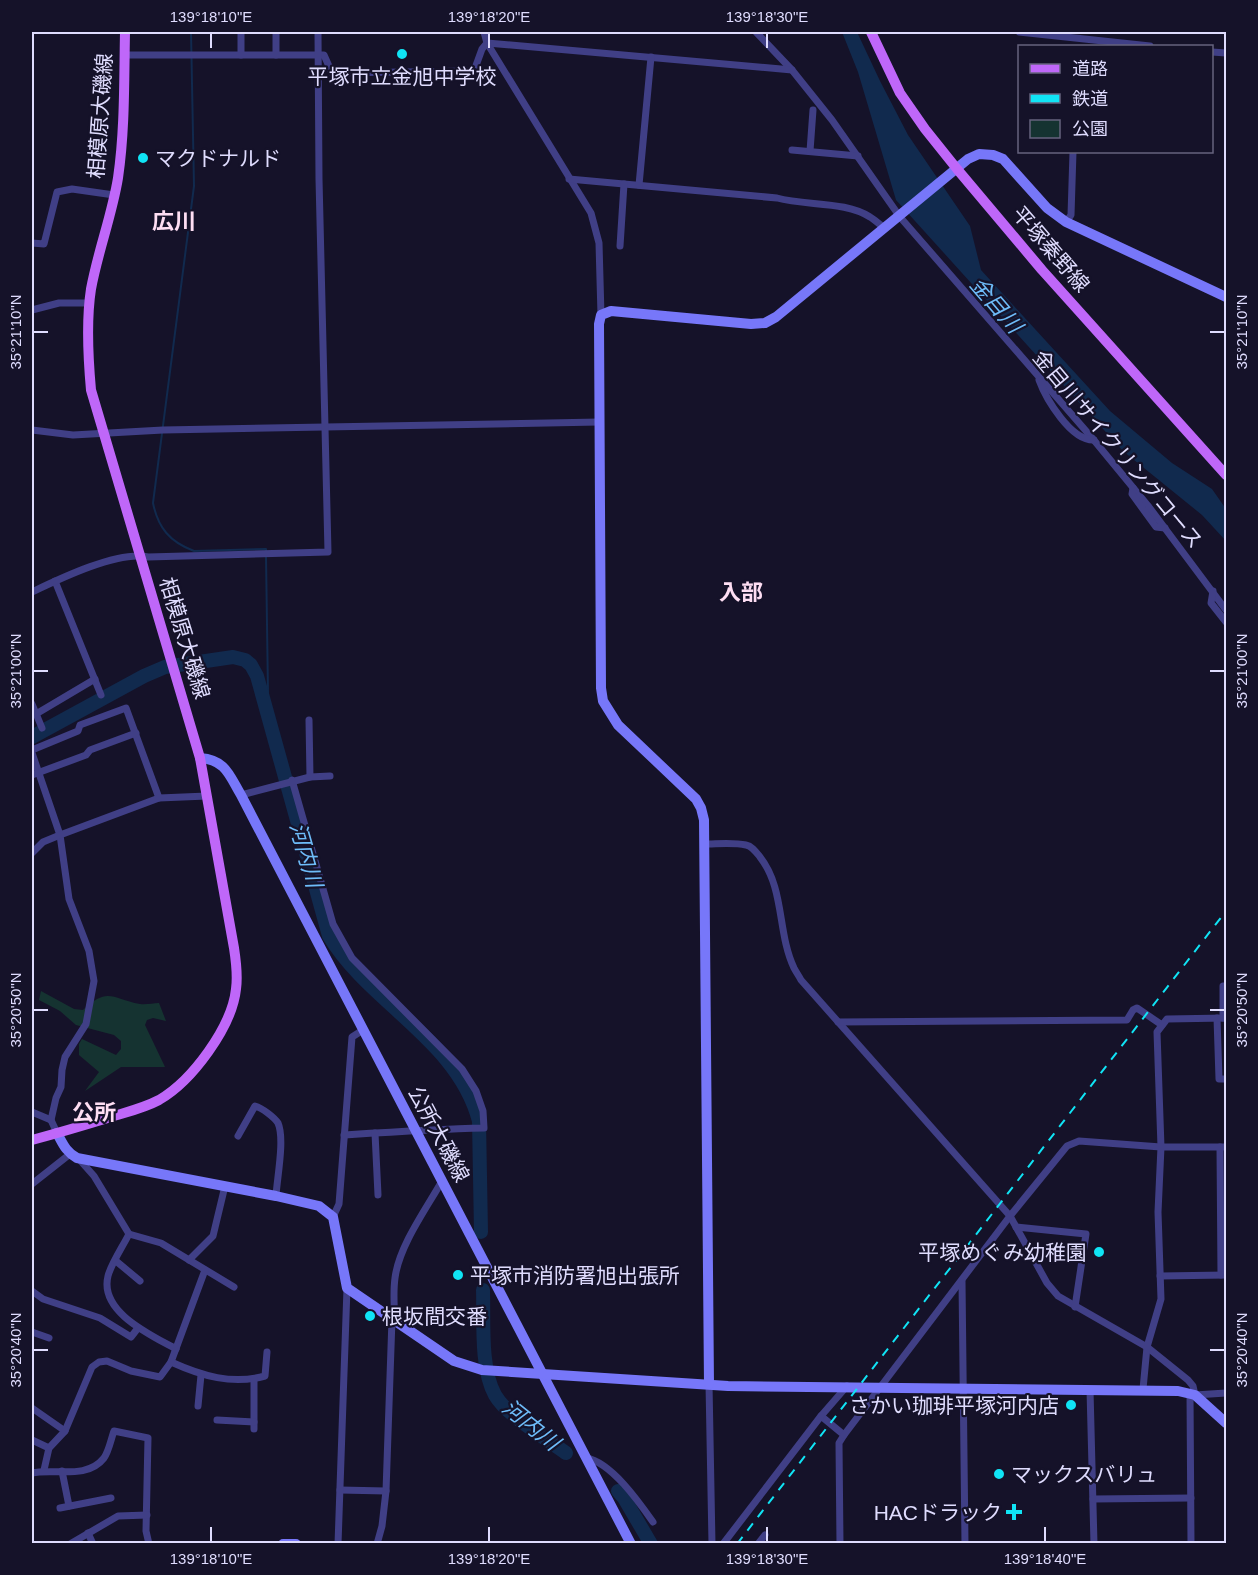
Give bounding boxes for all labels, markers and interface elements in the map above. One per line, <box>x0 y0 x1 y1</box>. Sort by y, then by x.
text: 139°18'10"E <box>170 8 252 25</box>
text: 139°18'20"E <box>448 8 530 25</box>
text: 139°18'30"E <box>726 8 808 25</box>
legend <box>1018 45 1213 153</box>
marker: 平塚市立金旭中学校 <box>395 47 409 61</box>
street label: 相模原大磯線 <box>84 52 116 180</box>
text: 道路 <box>1072 59 1108 79</box>
place label: 平塚市立金旭中学校 <box>308 65 497 88</box>
text: 鉄道 <box>1072 89 1108 109</box>
text: 公園 <box>1072 119 1108 139</box>
place label: マクドナルド <box>155 147 281 170</box>
marker: マクドナルド <box>136 151 150 165</box>
street label: 平塚秦野線 <box>1008 202 1094 296</box>
district label: 広川 <box>152 209 196 234</box>
water label: 金目川 <box>965 272 1028 340</box>
text: 35°21'10"N <box>7 294 24 370</box>
text: 35°21'10"N <box>1233 294 1250 370</box>
street label: 金目川サイクリングコース <box>1029 346 1207 552</box>
street label: 相模原大磯線 <box>156 574 214 702</box>
district label: 入部 <box>719 580 763 605</box>
text: 35°21'00"N <box>7 633 24 709</box>
text: 35°21'00"N <box>1233 633 1250 709</box>
water label: 河内川 <box>285 820 328 892</box>
text: 35°20'50"N <box>7 972 24 1048</box>
text: 35°20'50"N <box>1233 972 1250 1048</box>
street label: 公所大磯線 <box>404 1082 474 1186</box>
district label: 公所 <box>72 1100 116 1125</box>
place label: 平塚めぐみ幼稚園 <box>918 1241 1087 1264</box>
marker: 平塚めぐみ幼稚園 <box>1092 1245 1106 1259</box>
place label: 平塚市消防署旭出張所 <box>470 1264 680 1287</box>
marker: 平塚市消防署旭出張所 <box>451 1268 465 1282</box>
place label: 根坂間交番 <box>382 1305 487 1328</box>
marker: 根坂間交番 <box>363 1309 377 1323</box>
text: 35°20'40"N <box>7 1312 24 1388</box>
text: 35°20'40"N <box>1233 1312 1250 1388</box>
place label: さかい珈琲平塚河内店 <box>849 1394 1059 1417</box>
water label: 河内川 <box>497 1395 566 1457</box>
marker: さかい珈琲平塚河内店 <box>1064 1398 1078 1412</box>
place label: マックスバリュ <box>1011 1463 1157 1486</box>
marker: マックスバリュ <box>992 1467 1006 1481</box>
place label: HACドラック <box>874 1501 1002 1524</box>
marker: HACドラック <box>1007 1505 1021 1519</box>
text: 139°18'10"E <box>170 1550 252 1567</box>
text: 139°18'20"E <box>448 1550 530 1567</box>
text: 139°18'30"E <box>726 1550 808 1567</box>
text: 139°18'40"E <box>1004 1550 1086 1567</box>

